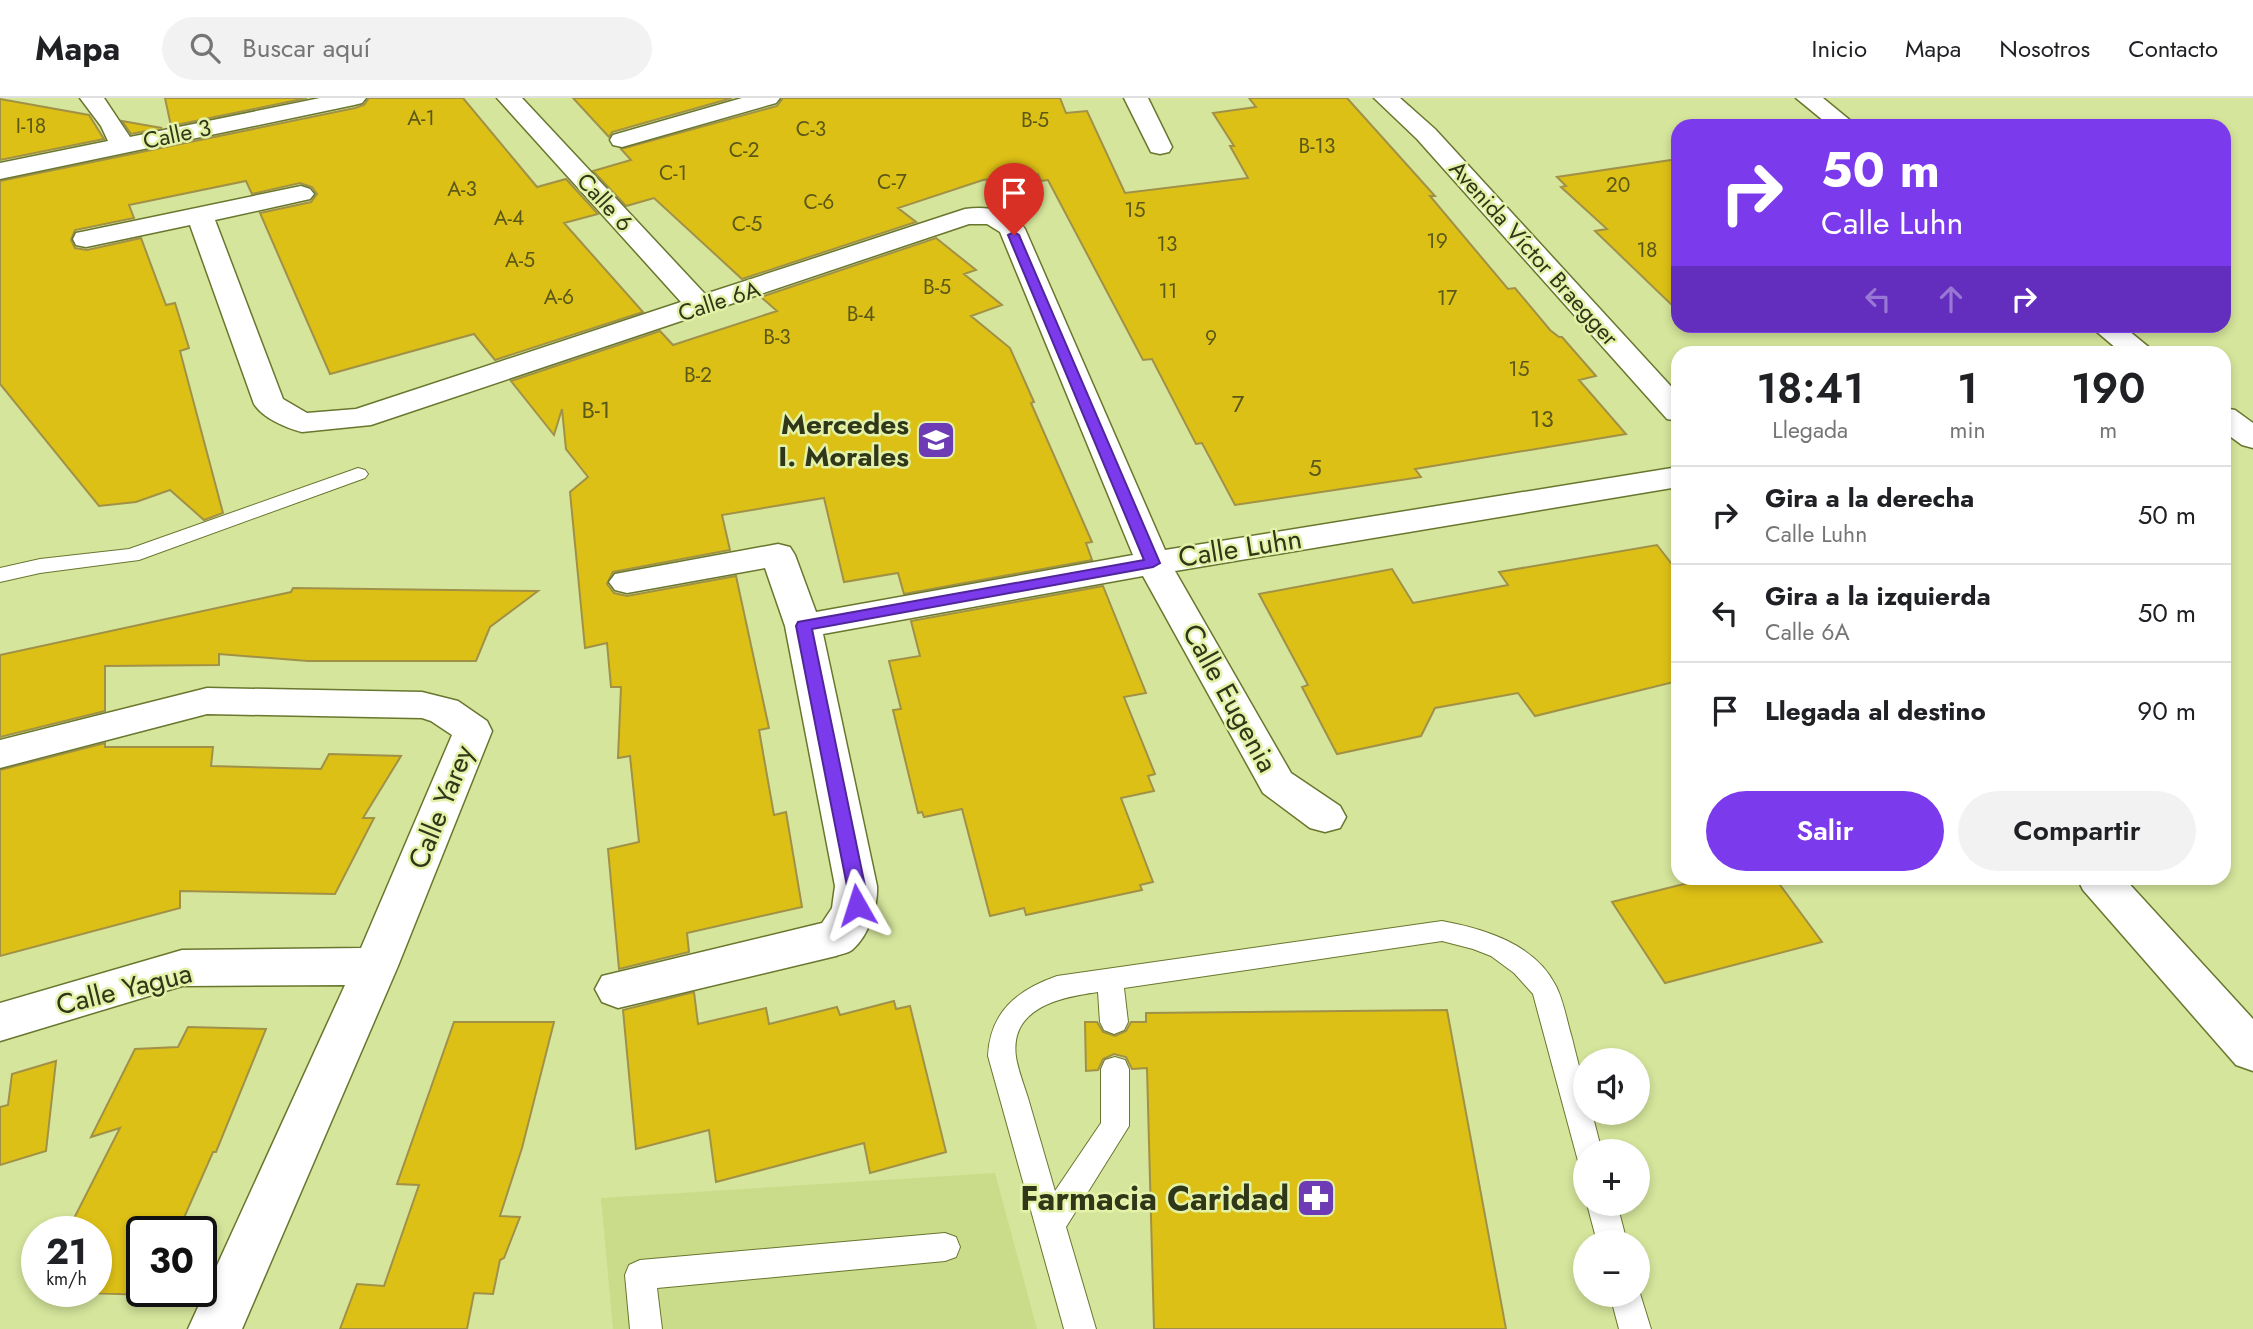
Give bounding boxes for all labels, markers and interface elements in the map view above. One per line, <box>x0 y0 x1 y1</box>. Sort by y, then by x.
search box <box>162 17 652 80</box>
text: Mapa <box>35 25 120 72</box>
icon: search <box>186 29 224 67</box>
text: Buscar aquí <box>242 29 370 67</box>
text: Inicio <box>1812 31 1867 66</box>
text: Mapa <box>1905 31 1961 66</box>
text: Nosotros <box>1999 31 2090 66</box>
text: Contacto <box>2128 31 2218 66</box>
house number: A-1 <box>407 103 435 133</box>
house number: B-5 <box>1021 105 1049 135</box>
street label: Calle 3 <box>140 110 214 158</box>
house number: I-18 <box>16 111 46 141</box>
house number: C-3 <box>796 114 826 144</box>
house number: B-13 <box>1298 131 1336 161</box>
house number: C-2 <box>729 135 759 165</box>
text: 50 m <box>1821 135 1940 205</box>
icon: right <box>1706 147 1797 238</box>
street label: Avenida Víctor Braegger <box>1441 153 1627 353</box>
house number: C-1 <box>659 158 687 188</box>
pin <box>984 163 1044 235</box>
street label: Calle 6 <box>569 165 641 239</box>
house number: C-7 <box>877 167 907 197</box>
house number: 20 <box>1606 170 1630 200</box>
house number: A-3 <box>447 174 477 204</box>
icon: arrive <box>995 174 1033 212</box>
house number: C-6 <box>804 187 834 217</box>
house number: 15 <box>1124 195 1146 225</box>
text: Calle Luhn <box>1821 200 1963 246</box>
house number: A-4 <box>494 203 524 233</box>
house number: C-5 <box>732 209 762 239</box>
house number: 19 <box>1426 226 1448 256</box>
house number: 13 <box>1157 229 1177 259</box>
house number: 18 <box>1637 235 1657 265</box>
house number: A-5 <box>505 245 535 275</box>
street label: Calle 6A <box>674 272 765 330</box>
house number: B-5 <box>923 272 951 302</box>
house number: 11 <box>1159 276 1177 306</box>
icon: left <box>1859 280 1897 318</box>
icon: ahead <box>1932 280 1970 318</box>
icon: right <box>2005 280 2043 318</box>
house number: A-6 <box>544 282 574 312</box>
house number: 17 <box>1437 283 1457 313</box>
house number: B-4 <box>847 299 875 329</box>
house number: B-3 <box>763 322 791 352</box>
house number: 9 <box>1205 323 1217 353</box>
house number: 15 <box>1508 354 1530 384</box>
text: 18:41 <box>1756 358 1864 419</box>
text: 1 <box>1957 358 1978 419</box>
text: 190 <box>2071 358 2145 419</box>
house number: B-2 <box>684 360 712 390</box>
house number: 7 <box>1232 386 1245 421</box>
house number: B-1 <box>581 392 611 427</box>
house number: 13 <box>1530 401 1554 436</box>
place label: Mercedes I. Morales <box>778 404 909 477</box>
text: Llegada <box>1772 413 1848 447</box>
text: min <box>1950 413 1986 447</box>
text: m <box>2099 413 2117 447</box>
school or university icon: Mercedes I. Morales <box>915 419 957 461</box>
house number: 5 <box>1308 450 1322 485</box>
text: Gira a la derecha <box>1765 479 1974 517</box>
icon: right <box>1706 496 1744 534</box>
text: 50 m <box>2138 496 2196 534</box>
text: Calle Luhn <box>1765 517 1867 551</box>
street label: Calle Luhn <box>1175 518 1305 578</box>
text: Gira a la izquierda <box>1765 577 1991 615</box>
icon: left <box>1706 594 1744 632</box>
text: 50 m <box>2138 594 2196 632</box>
text: Calle 6A <box>1765 615 1850 649</box>
street label: Calle Eugenia <box>1172 616 1288 780</box>
icon: arrive <box>1706 692 1744 730</box>
text: Llegada al destino <box>1765 692 1986 730</box>
text: 90 m <box>2137 692 2196 730</box>
street label: Calle Yarey <box>398 738 485 875</box>
button: Salir <box>1706 791 1944 871</box>
button: Compartir <box>1958 791 2196 871</box>
position arrow <box>820 868 894 942</box>
street label: Calle Yagua <box>52 952 196 1026</box>
map controls <box>1573 1048 1650 1307</box>
button: sound <box>1573 1048 1650 1125</box>
button: + <box>1573 1139 1650 1216</box>
place label: Farmacia Caridad <box>1020 1175 1289 1222</box>
pharmacy icon: Farmacia Caridad <box>1295 1177 1337 1219</box>
speed limit sign: 30 <box>126 1216 217 1307</box>
text: 21 <box>46 1227 87 1277</box>
button: − <box>1573 1230 1650 1307</box>
text: km/h <box>46 1266 87 1292</box>

